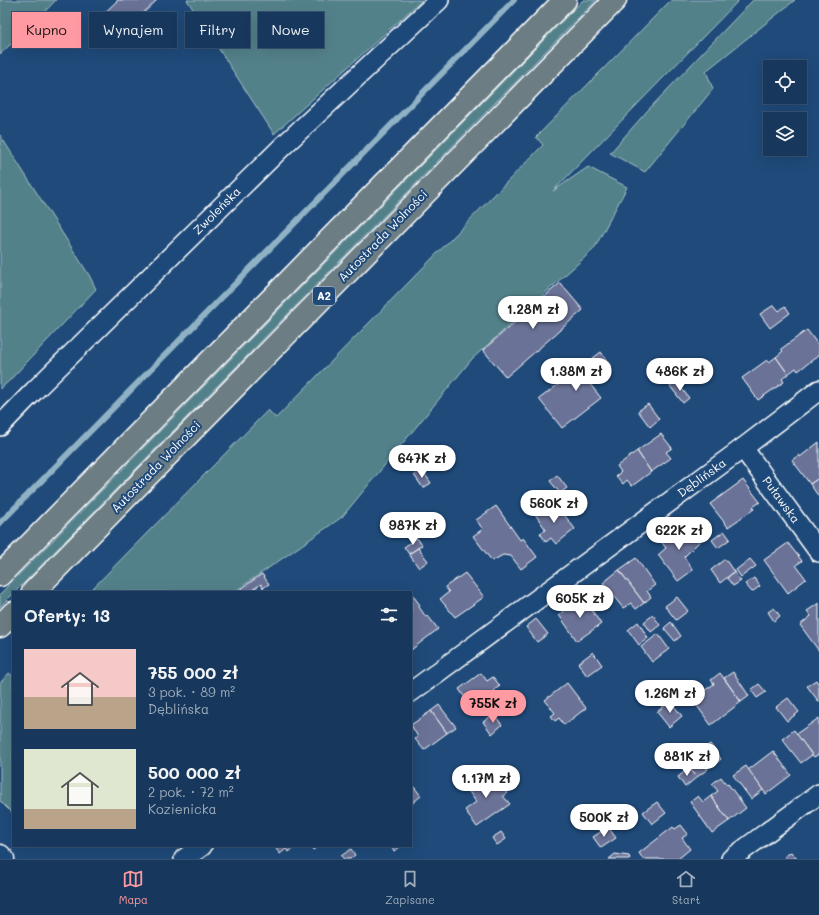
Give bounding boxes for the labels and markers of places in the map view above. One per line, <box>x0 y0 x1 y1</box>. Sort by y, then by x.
pin: 1.28M zł <box>492 296 574 330</box>
pin: 1.38M zł <box>535 358 617 392</box>
pin: 486K zł <box>643 358 717 392</box>
pin: 647K zł <box>385 445 459 479</box>
pin: 560K zł <box>517 490 591 524</box>
pin: 987K zł <box>376 512 450 546</box>
pin: 622K zł <box>642 517 716 551</box>
pin: 605K zł <box>543 585 617 619</box>
pin: 1.26M zł <box>629 680 711 714</box>
pin: 755K zł <box>456 690 530 724</box>
pin: 881K zł <box>650 743 724 777</box>
pin: 1.17M zł <box>445 765 527 799</box>
pin: 500K zł <box>567 804 641 838</box>

